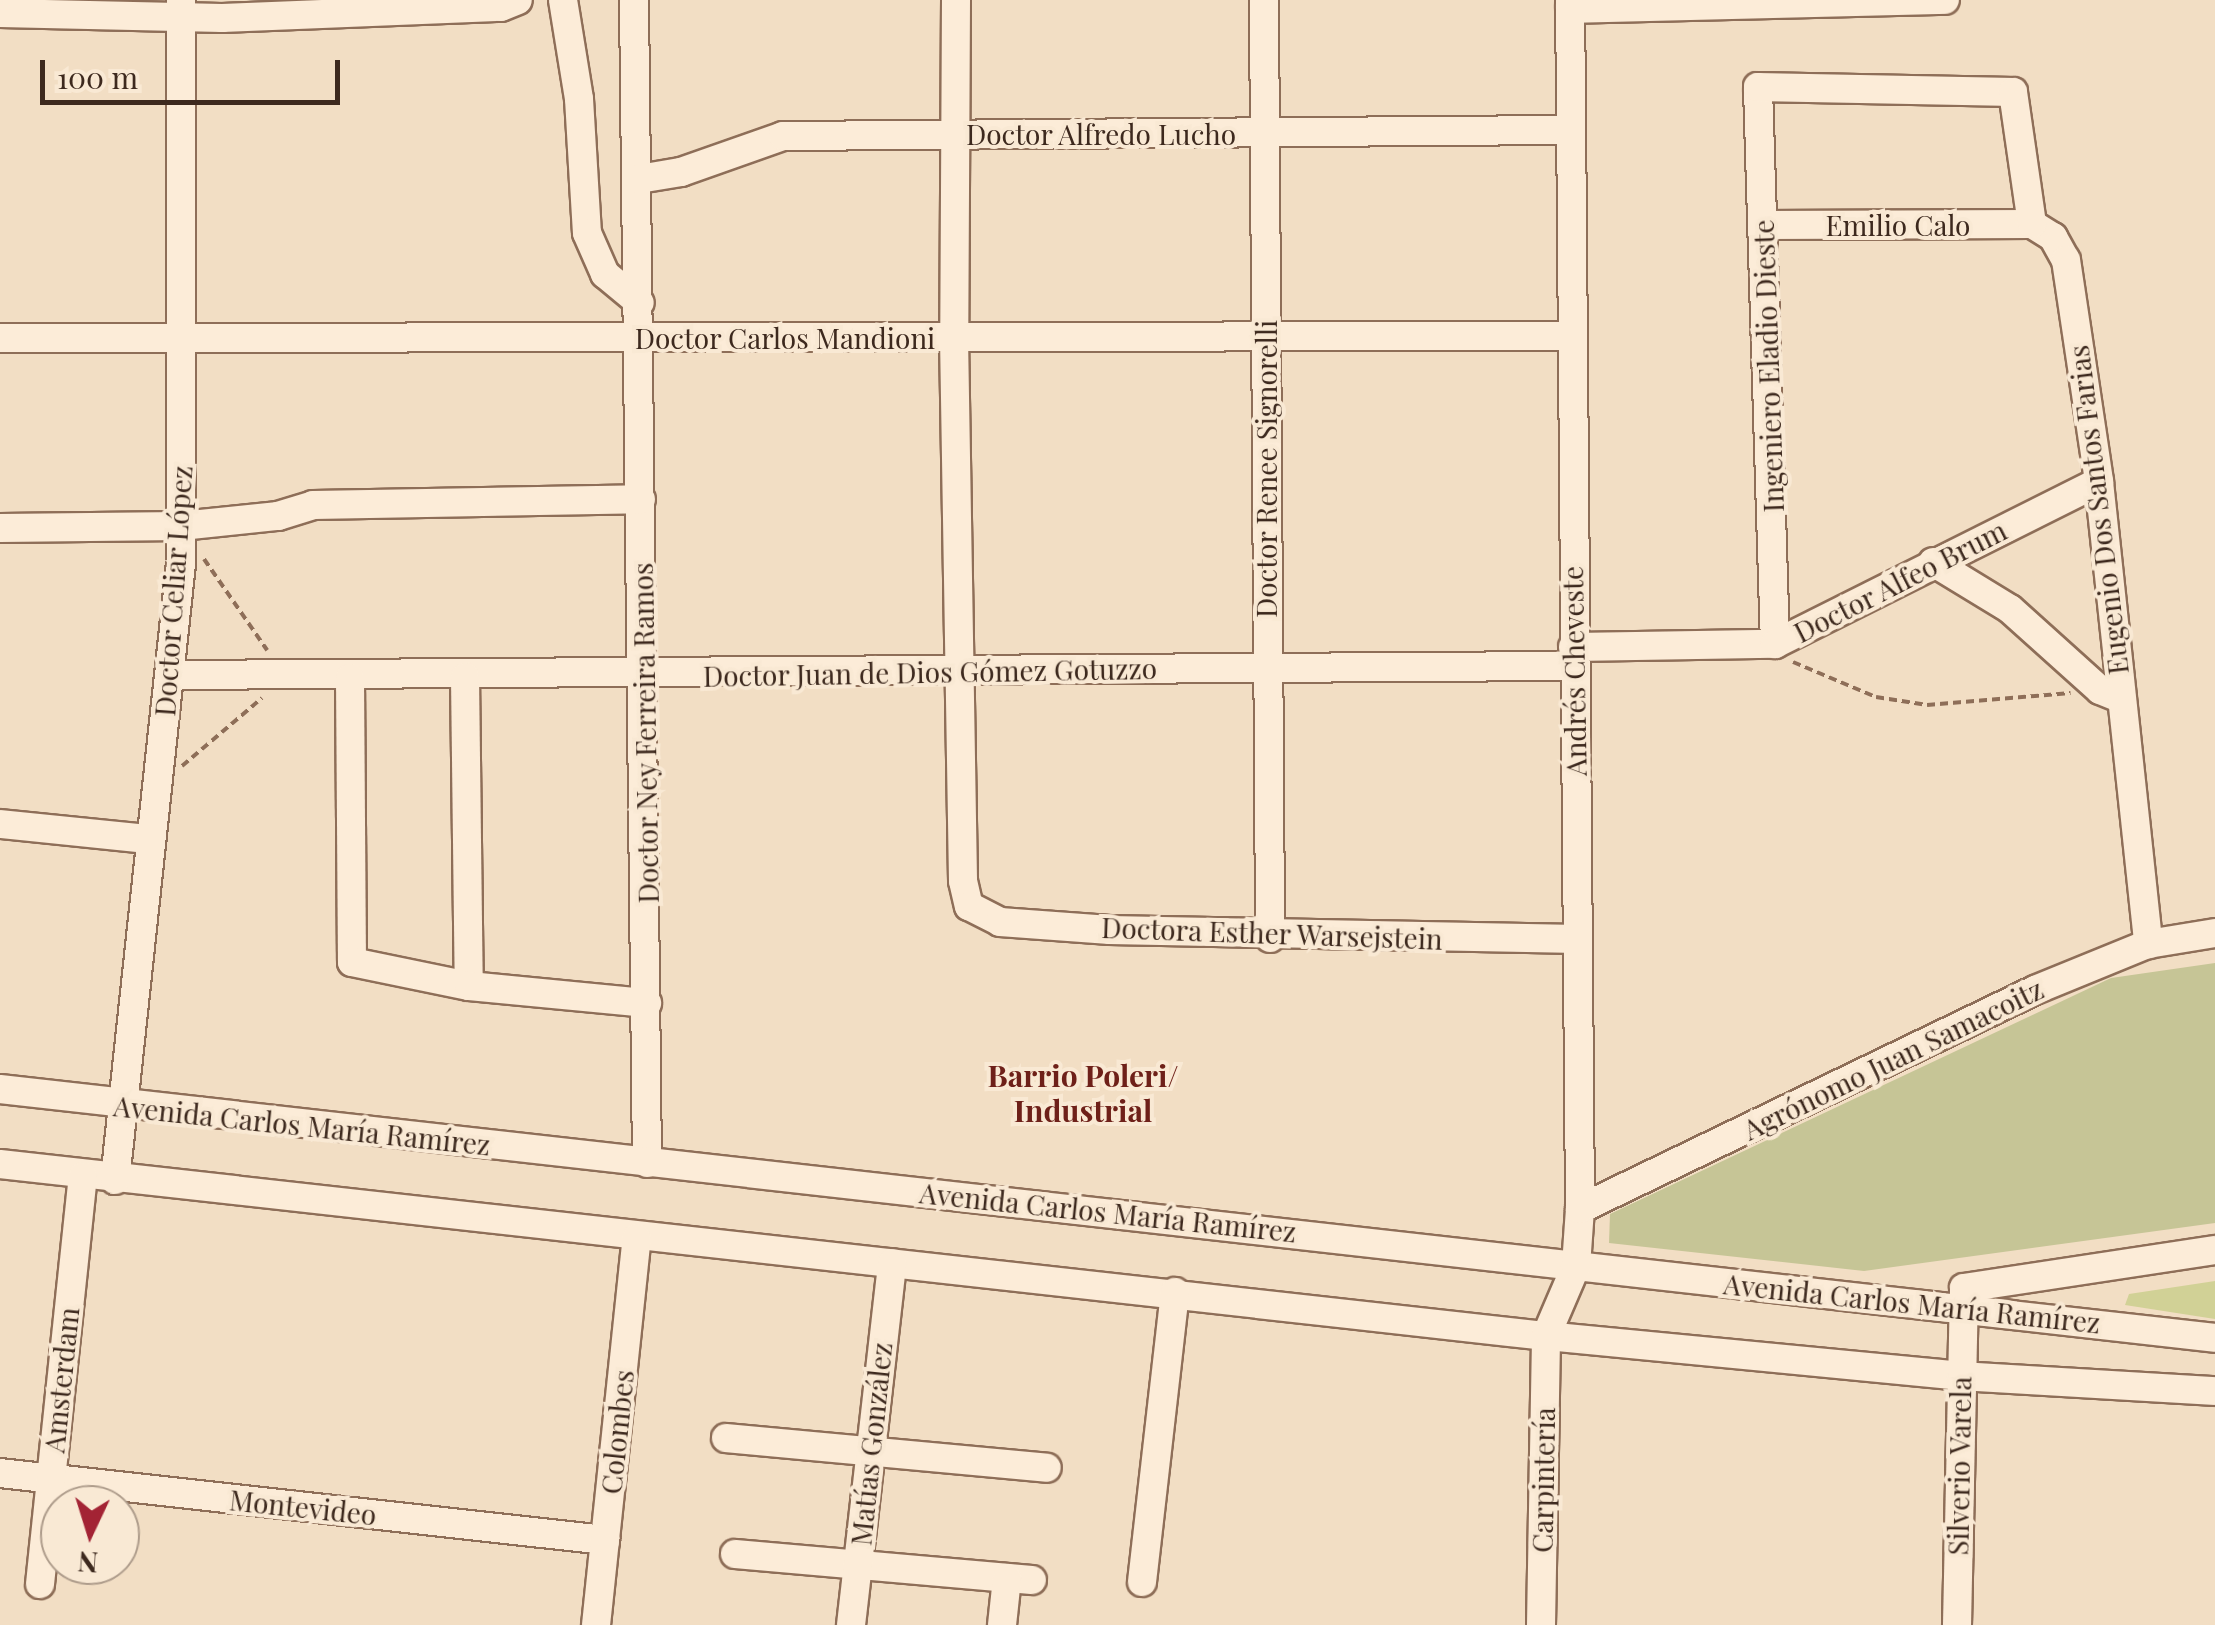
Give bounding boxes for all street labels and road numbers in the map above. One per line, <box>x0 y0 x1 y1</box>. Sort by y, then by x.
street label: Doctor Alfredo Lucho <box>965 117 1237 151</box>
street label: Emilio Calo <box>1826 208 1970 242</box>
street label: Ingeniero Eladio Dieste <box>1746 219 1790 513</box>
street label: Doctor Renee Signorelli <box>1249 320 1283 618</box>
street label: Doctor Carlos Mandioni <box>634 321 936 355</box>
street label: Eugenio Dos Santos Farias <box>2061 343 2135 677</box>
street label: Doctor Celiar López <box>147 464 199 718</box>
street label: Doctor Alfeo Brum <box>1787 513 2013 649</box>
street label: Doctor Ney Ferreira Ramos <box>625 561 665 905</box>
street label: Andrés Cheveste <box>1555 566 1593 776</box>
street label: Doctor Juan de Dios Gómez Gotuzzo <box>702 651 1158 693</box>
street label: Doctora Esther Warsejstein <box>1100 910 1444 956</box>
street label: Agrónomo Juan Samacoitz <box>1737 972 2049 1146</box>
street label: Avenida Carlos María Ramírez <box>112 1088 492 1162</box>
street label: Avenida Carlos María Ramírez <box>918 1175 1298 1249</box>
street label: Avenida Carlos María Ramírez <box>1722 1266 2102 1340</box>
street label: Amsterdam <box>37 1306 85 1454</box>
street label: Matías González <box>844 1341 898 1547</box>
street label: Colombes <box>594 1368 640 1496</box>
street label: Silverio Varela <box>1941 1376 1977 1556</box>
street label: Carpintería <box>1525 1407 1561 1553</box>
street label: Montevideo <box>228 1483 378 1531</box>

